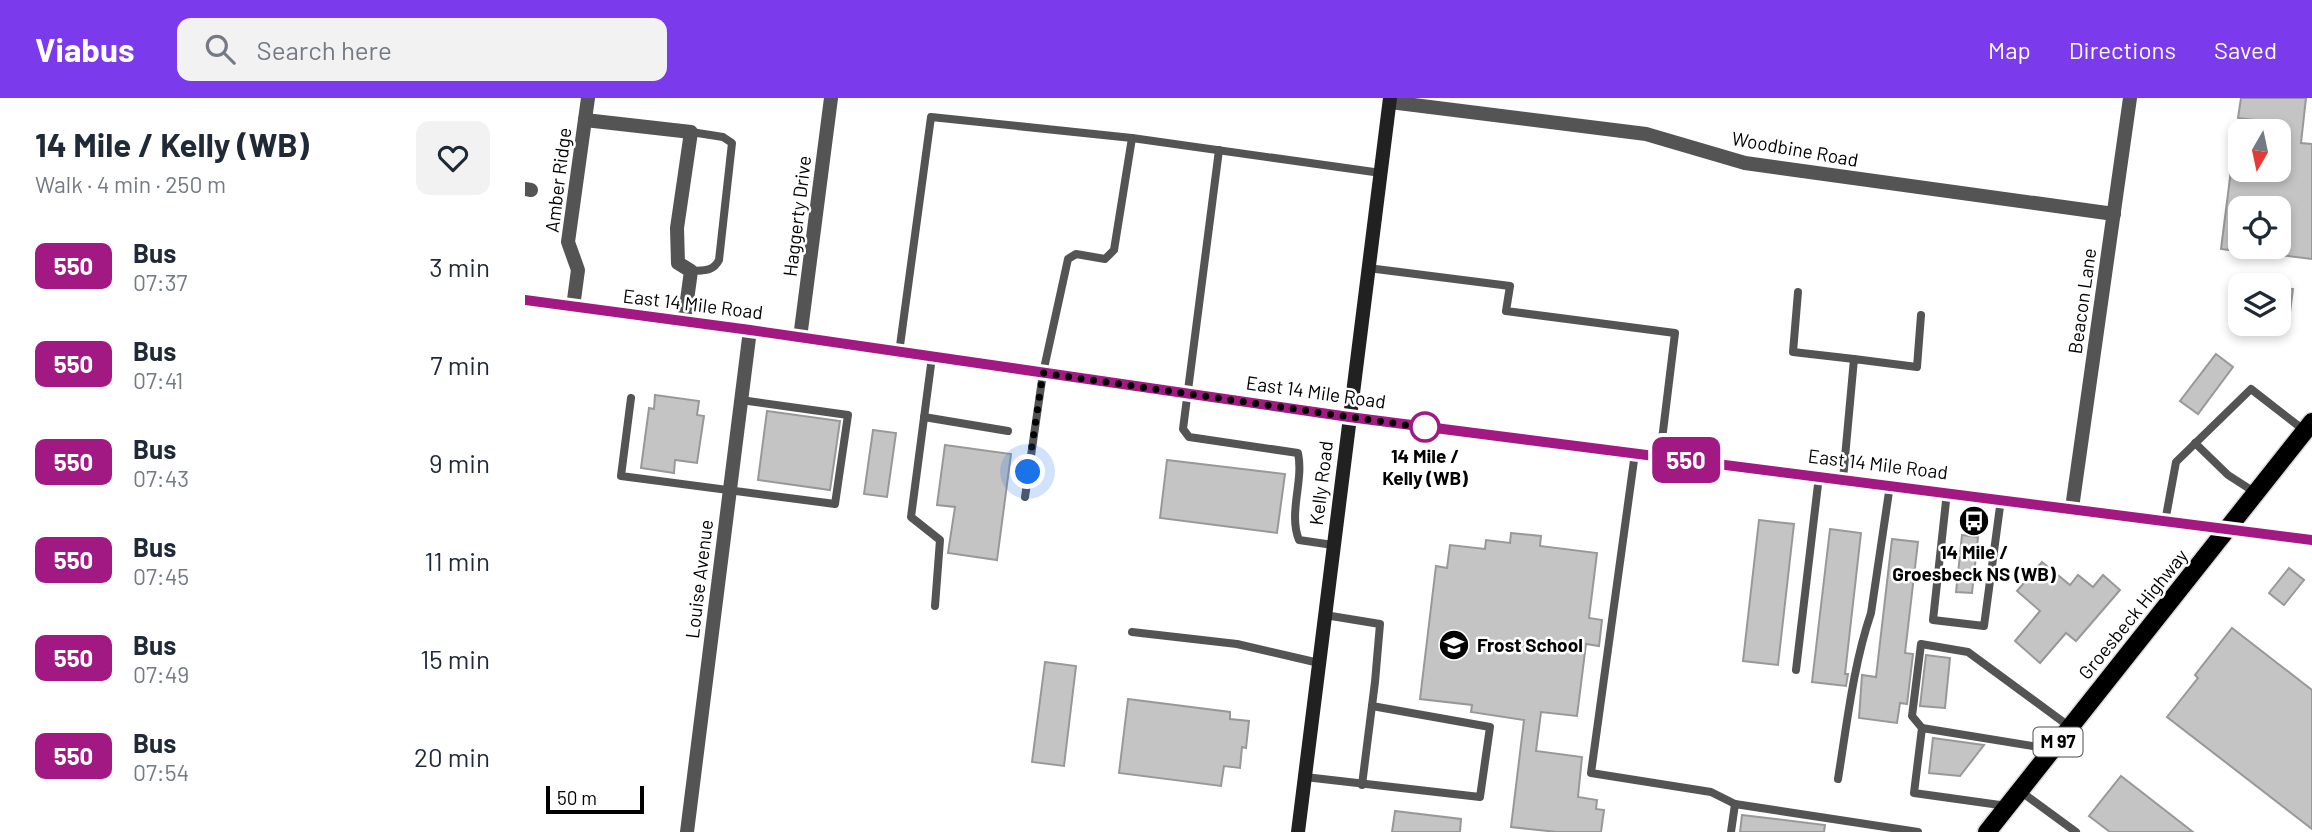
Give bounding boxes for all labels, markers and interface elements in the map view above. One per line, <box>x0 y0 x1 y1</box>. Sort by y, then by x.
search box <box>177 18 667 81</box>
text: Viabus <box>35 29 135 69</box>
icon: search <box>201 30 239 68</box>
text: Search here <box>257 34 392 65</box>
text: Map <box>1988 35 2031 64</box>
text: Directions <box>2069 35 2176 64</box>
text: Saved <box>2214 35 2277 64</box>
north arrow <box>2228 119 2291 182</box>
map controls <box>2228 119 2291 336</box>
button: heart <box>416 121 490 195</box>
text: 14 Mile / Kelly (WB) <box>35 124 309 164</box>
street label: Amber Ridge <box>540 126 575 234</box>
street label: Woodbine Road <box>1730 126 1860 171</box>
street label: Haggerty Drive <box>778 154 815 278</box>
text: Walk · 4 min · 250 m <box>35 170 226 198</box>
button: locate <box>2228 196 2291 259</box>
text: Bus <box>133 237 176 268</box>
street label: Beacon Lane <box>2063 247 2100 355</box>
text: 550 <box>54 251 93 280</box>
text: 3 min <box>429 251 490 282</box>
text: 07:37 <box>133 268 187 296</box>
button: layers <box>2228 273 2291 336</box>
street label: East 14 Mile Road <box>622 284 764 323</box>
text: Bus <box>133 335 176 366</box>
text: 550 <box>54 349 93 378</box>
text: 7 min <box>430 349 490 380</box>
text: 07:41 <box>133 366 183 394</box>
street label: East 14 Mile Road <box>1245 370 1387 413</box>
marker: 14 Mile / Kelly (WB) <box>1410 412 1440 442</box>
text: Bus <box>133 433 176 464</box>
line badge: 550 <box>1646 437 1726 483</box>
street label: Kelly Road <box>1304 439 1337 526</box>
place label: 14 Mile / Kelly (WB) <box>1382 444 1468 489</box>
street label: East 14 Mile Road <box>1807 444 1949 483</box>
text: 550 <box>1666 445 1706 474</box>
text: 550 <box>54 447 93 476</box>
text: 9 min <box>429 447 490 478</box>
your location <box>1010 454 1045 489</box>
text: 07:43 <box>133 464 189 492</box>
bus stop icon: 14 Mile / Groesbeck NS (WB) <box>1957 504 1991 538</box>
street label: Louise Avenue <box>680 518 717 640</box>
text: Bus <box>133 531 176 562</box>
place label: 14 Mile / Groesbeck NS (WB) <box>1892 540 2056 585</box>
street label: Groesbeck Highway <box>2073 544 2192 683</box>
text: 550 <box>54 545 93 574</box>
text: 11 min <box>424 545 490 576</box>
text: 07:45 <box>133 562 189 590</box>
school or university icon: Frost School <box>1437 628 1471 662</box>
text: Bus <box>133 629 176 660</box>
place label: Frost School <box>1477 633 1583 656</box>
text: 550 <box>54 643 93 672</box>
text: 15 min <box>420 643 490 674</box>
text: 07:49 <box>133 660 189 688</box>
text: Bus <box>133 727 176 758</box>
road number: M 97 <box>2033 728 2083 756</box>
text: 550 <box>54 741 93 770</box>
text: 20 min <box>414 741 490 772</box>
text: 07:54 <box>133 758 189 786</box>
scale bar <box>546 783 644 815</box>
text: 50 m <box>557 786 597 809</box>

